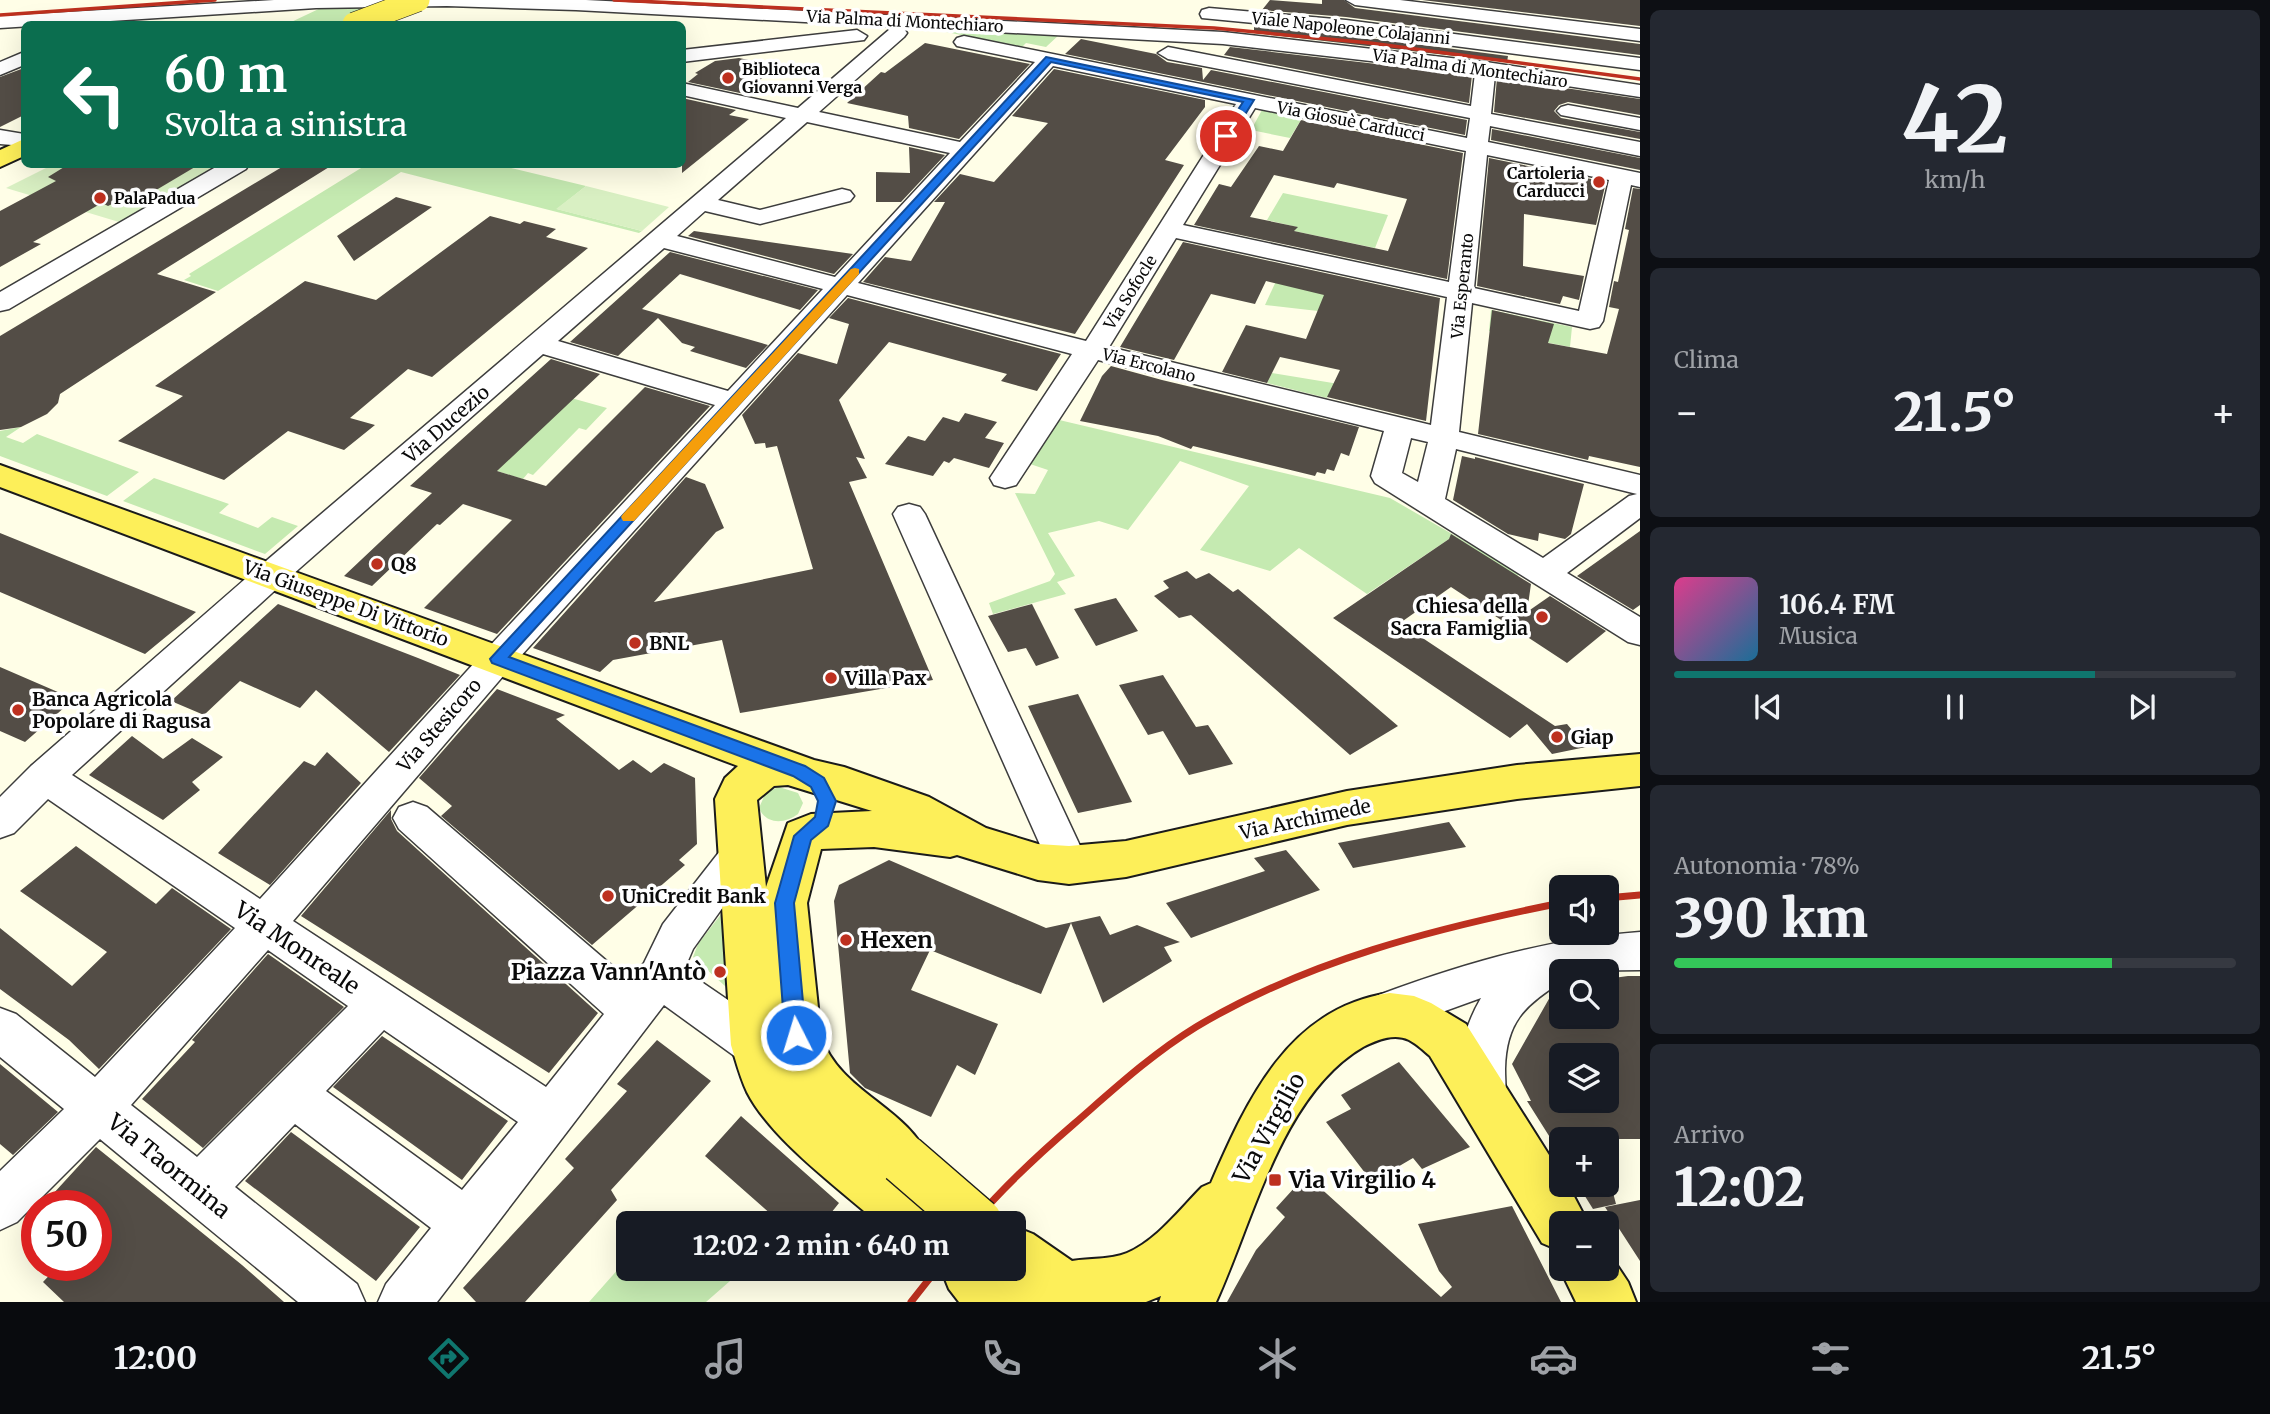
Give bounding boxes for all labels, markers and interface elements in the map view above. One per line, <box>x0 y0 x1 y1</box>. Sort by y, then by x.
street label: Via Palma di Montechiaro <box>805 6 1004 36</box>
street label: Viale Napoleone Colajanni <box>1250 8 1451 48</box>
text: 60 m <box>164 44 287 105</box>
street label: Via Palma di Montechiaro <box>1370 44 1569 92</box>
icon: left <box>49 49 140 140</box>
place label: Biblioteca Giovanni Verga <box>742 59 862 97</box>
text: 42 <box>1901 62 2009 177</box>
marker: Biblioteca Giovanni Verga <box>720 70 736 86</box>
street label: Via Giosuè Carducci <box>1274 97 1427 145</box>
text: Svolta a sinistra <box>164 105 407 145</box>
pin <box>1196 106 1256 166</box>
icon: arrive <box>1207 117 1245 155</box>
place label: Cartoleria Carducci <box>1507 163 1586 201</box>
text: km/h <box>1925 165 1985 194</box>
marker: Cartoleria Carducci <box>1591 174 1607 190</box>
place label: PalaPadua <box>114 188 196 208</box>
marker: PalaPadua <box>92 190 108 206</box>
street label: Via Esperanto <box>1446 232 1477 341</box>
street label: Via Sofocle <box>1099 251 1161 334</box>
street label: Via Ercolano <box>1099 343 1198 386</box>
text: Clima <box>1674 345 1739 374</box>
street label: Via Ducezio <box>397 380 494 469</box>
text: 21.5° <box>1894 380 2016 445</box>
text: − <box>1674 389 1699 436</box>
text: + <box>2211 389 2236 436</box>
place label: Q8 <box>391 552 417 576</box>
street label: Via Giuseppe Di Vittorio <box>239 554 452 651</box>
marker: Q8 <box>369 556 385 572</box>
text: 106.4 FM <box>1779 588 1895 621</box>
place label: Chiesa della Sacra Famiglia <box>1390 594 1528 640</box>
marker: Chiesa della Sacra Famiglia <box>1534 609 1550 625</box>
text: Musica <box>1779 621 1858 650</box>
place label: BNL <box>649 631 689 655</box>
marker: BNL <box>627 635 643 651</box>
place label: Villa Pax <box>844 666 927 690</box>
marker: Villa Pax <box>823 670 839 686</box>
street label: Via Stesicoro <box>391 673 486 778</box>
place label: Banca Agricola Popolare di Ragusa <box>32 687 211 733</box>
icon: previous <box>1749 688 1787 726</box>
icon: pause <box>1936 688 1974 726</box>
icon: next <box>2123 688 2161 726</box>
marker: Banca Agricola Popolare di Ragusa <box>10 702 26 718</box>
place label: Giap <box>1571 725 1614 749</box>
marker: Giap <box>1549 729 1565 745</box>
street label: Via Archimede <box>1236 793 1373 845</box>
text: Autonomia · 78% <box>1674 851 1860 880</box>
map controls <box>1549 875 1619 1281</box>
button: sound <box>1549 875 1619 945</box>
place label: UniCredit Bank <box>622 884 767 908</box>
text: 390 km <box>1674 886 1868 951</box>
marker: UniCredit Bank <box>600 888 616 904</box>
street label: Via Monreale <box>228 894 365 1000</box>
place label: Hexen <box>860 925 933 954</box>
marker: Hexen <box>838 932 854 948</box>
place label: Piazza Vann'Antò <box>511 957 706 986</box>
button: search <box>1549 959 1619 1029</box>
marker: Piazza Vann'Antò <box>712 964 728 980</box>
position arrow <box>759 998 833 1072</box>
button: layers <box>1549 1043 1619 1113</box>
street label: Via Virgilio <box>1226 1067 1311 1189</box>
street label: Via Taormina <box>101 1107 237 1224</box>
text: Arrivo <box>1674 1120 1744 1149</box>
button: + <box>1549 1127 1619 1197</box>
text: 12:02 <box>1674 1155 1805 1220</box>
place label: Via Virgilio 4 <box>1288 1165 1436 1194</box>
marker: Via Virgilio 4 <box>1267 1172 1283 1188</box>
speed limit sign: 50 <box>21 1190 112 1281</box>
button: − <box>1549 1211 1619 1281</box>
text: 12:02 · 2 min · 640 m <box>693 1229 949 1262</box>
icon: directions <box>424 1334 473 1383</box>
icon: music <box>701 1334 750 1383</box>
icon: phone <box>977 1334 1026 1383</box>
icon: climate <box>1253 1334 1302 1383</box>
icon: car <box>1529 1334 1578 1383</box>
icon: filters <box>1806 1334 1855 1383</box>
text: 12:00 <box>114 1338 197 1378</box>
text: 21.5° <box>2082 1338 2156 1378</box>

